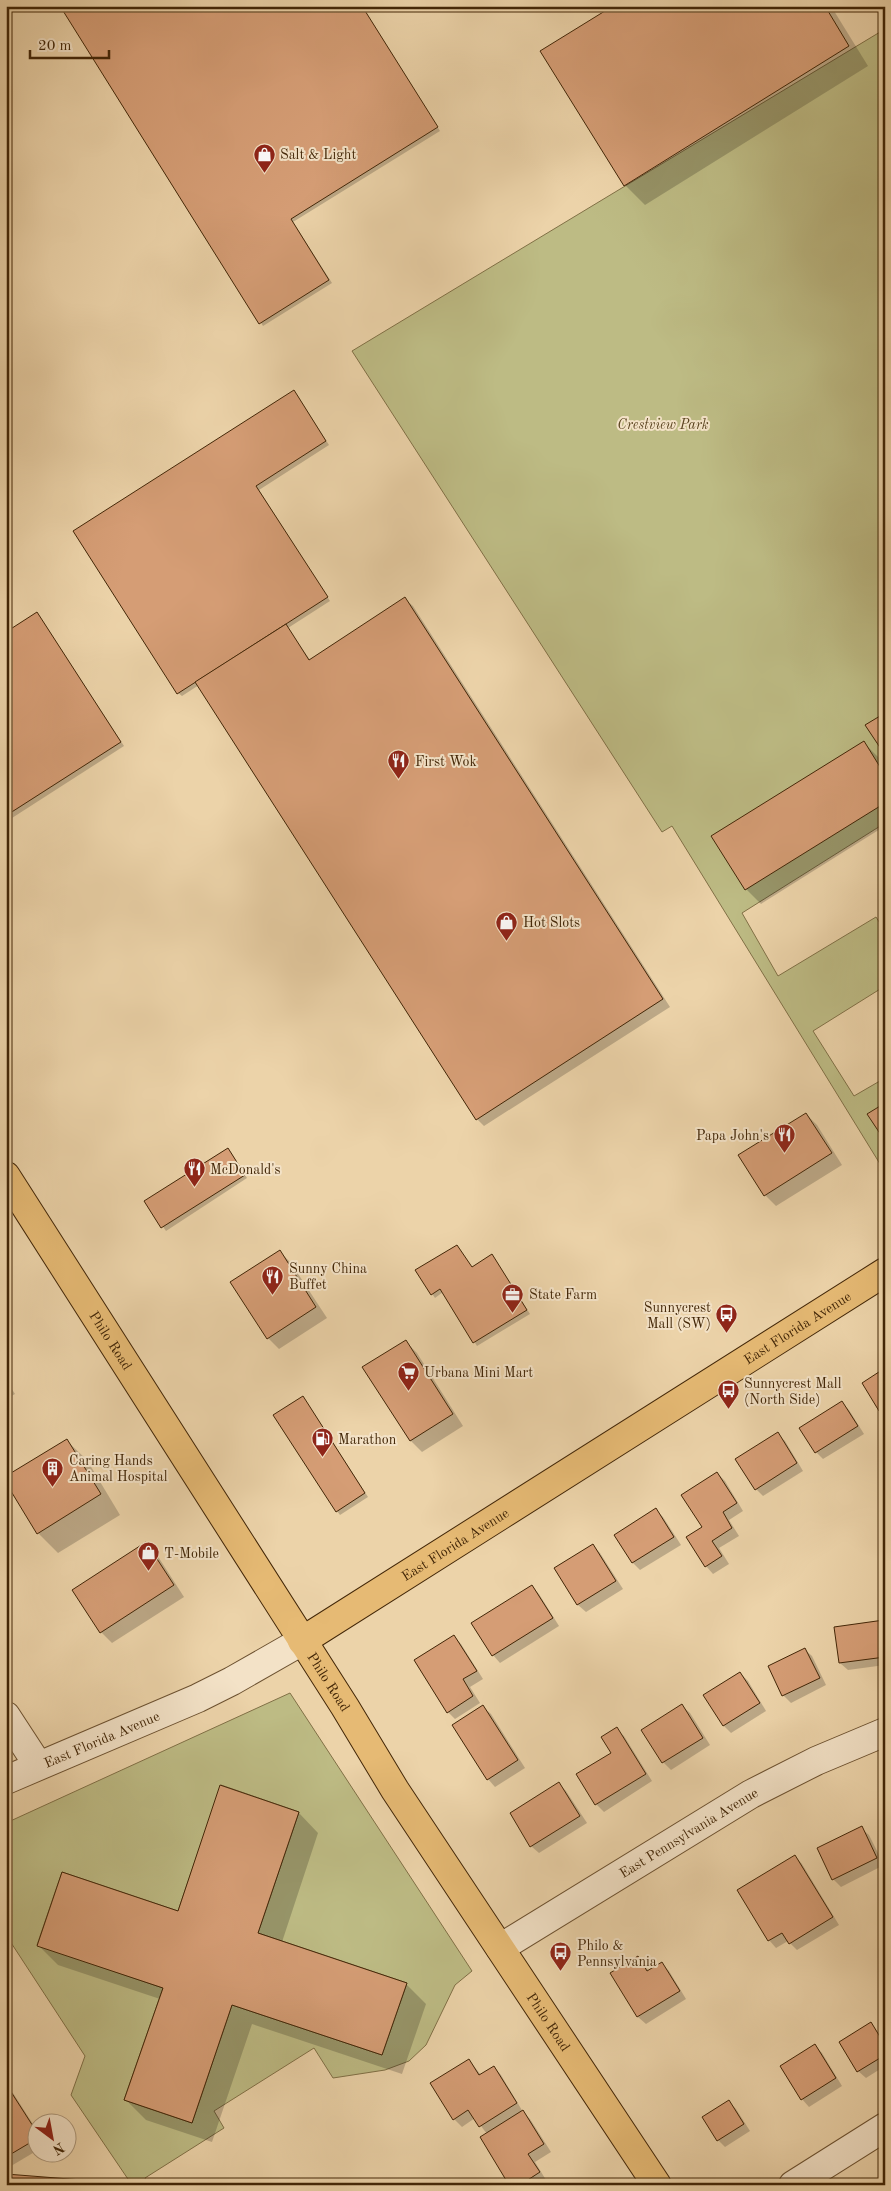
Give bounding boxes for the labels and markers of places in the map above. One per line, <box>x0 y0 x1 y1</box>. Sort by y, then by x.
shop icon: Salt & Light <box>252 142 276 173</box>
place label: Salt & Light <box>280 148 356 162</box>
restaurant icon: First Wok <box>387 749 411 780</box>
place label: First Wok <box>415 755 477 769</box>
shop icon: Hot Slots <box>495 910 519 941</box>
place label: Hot Slots <box>523 916 580 930</box>
restaurant icon: Papa John's <box>773 1123 797 1154</box>
place label: Papa John's <box>696 1129 769 1143</box>
restaurant icon: McDonald's <box>182 1157 206 1188</box>
place label: McDonald's <box>210 1163 281 1177</box>
place label: Sunny China Buffet <box>289 1262 367 1292</box>
restaurant icon: Sunny China Buffet <box>261 1264 285 1295</box>
office icon: State Farm <box>501 1282 525 1313</box>
place label: State Farm <box>529 1288 597 1302</box>
place label: Sunnycrest Mall (SW) <box>644 1301 711 1331</box>
bus stop icon: Sunnycrest Mall (SW) <box>715 1303 739 1334</box>
supermarket icon: Urbana Mini Mart <box>396 1360 420 1391</box>
place label: Urbana Mini Mart <box>424 1366 533 1380</box>
place label: Sunnycrest Mall (North Side) <box>744 1377 842 1407</box>
bus stop icon: Sunnycrest Mall (North Side) <box>716 1379 740 1410</box>
fuel station icon: Marathon <box>310 1427 334 1458</box>
place label: Marathon <box>338 1433 397 1447</box>
place label: Caring Hands Animal Hospital <box>69 1454 168 1484</box>
building icon: Caring Hands Animal Hospital <box>41 1456 65 1487</box>
shop icon: T-Mobile <box>136 1541 160 1572</box>
place label: T-Mobile <box>164 1547 219 1561</box>
place label: Philo & Pennsylvania <box>577 1939 657 1969</box>
bus stop icon: Philo & Pennsylvania <box>549 1941 573 1972</box>

